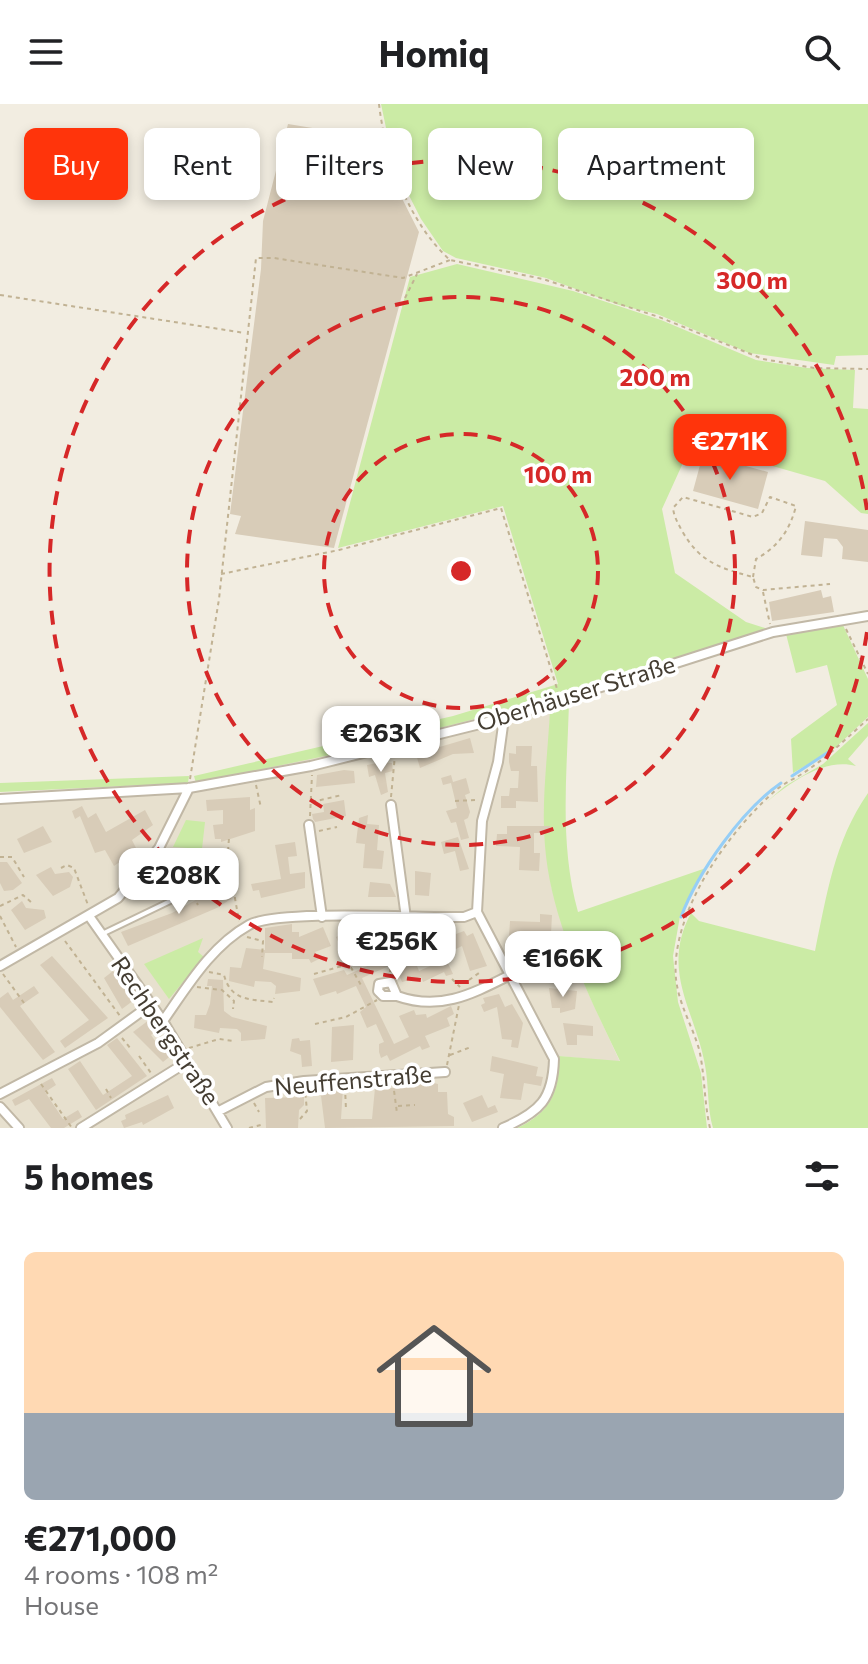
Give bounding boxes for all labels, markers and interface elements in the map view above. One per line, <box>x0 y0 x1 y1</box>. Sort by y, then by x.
icon: menu <box>24 30 68 74</box>
text: Homiq <box>378 30 490 74</box>
icon: search <box>800 30 844 74</box>
chip: Buy <box>24 128 128 200</box>
chip: Rent <box>144 128 260 200</box>
chip: Filters <box>276 128 412 200</box>
chip: New <box>428 128 542 200</box>
chip: Apartment <box>558 128 754 200</box>
text: 300 m <box>716 265 788 294</box>
text: 200 m <box>620 362 690 391</box>
pin: €271K <box>674 414 786 482</box>
text: €271K <box>691 424 769 455</box>
text: 100 m <box>524 459 592 488</box>
centre of rings <box>447 557 475 585</box>
street label: Oberhäuser Straße <box>473 649 678 737</box>
pin: €263K <box>325 706 437 774</box>
text: €263K <box>340 716 422 747</box>
pin: €208K <box>123 848 235 916</box>
text: €208K <box>137 858 221 889</box>
pin: €256K <box>341 914 453 982</box>
text: €256K <box>356 924 438 955</box>
pin: €166K <box>507 931 619 999</box>
text: €166K <box>523 941 603 972</box>
street label: Rechbergstraße <box>106 950 227 1110</box>
street label: Neuffenstraße <box>273 1058 433 1101</box>
icon: filters <box>800 1154 844 1198</box>
text: 5 homes <box>24 1155 154 1197</box>
icon: home <box>362 1304 506 1448</box>
text: €271,000 <box>24 1516 177 1558</box>
text: 4 rooms · 108 m² <box>24 1558 218 1589</box>
text: House <box>24 1589 99 1620</box>

